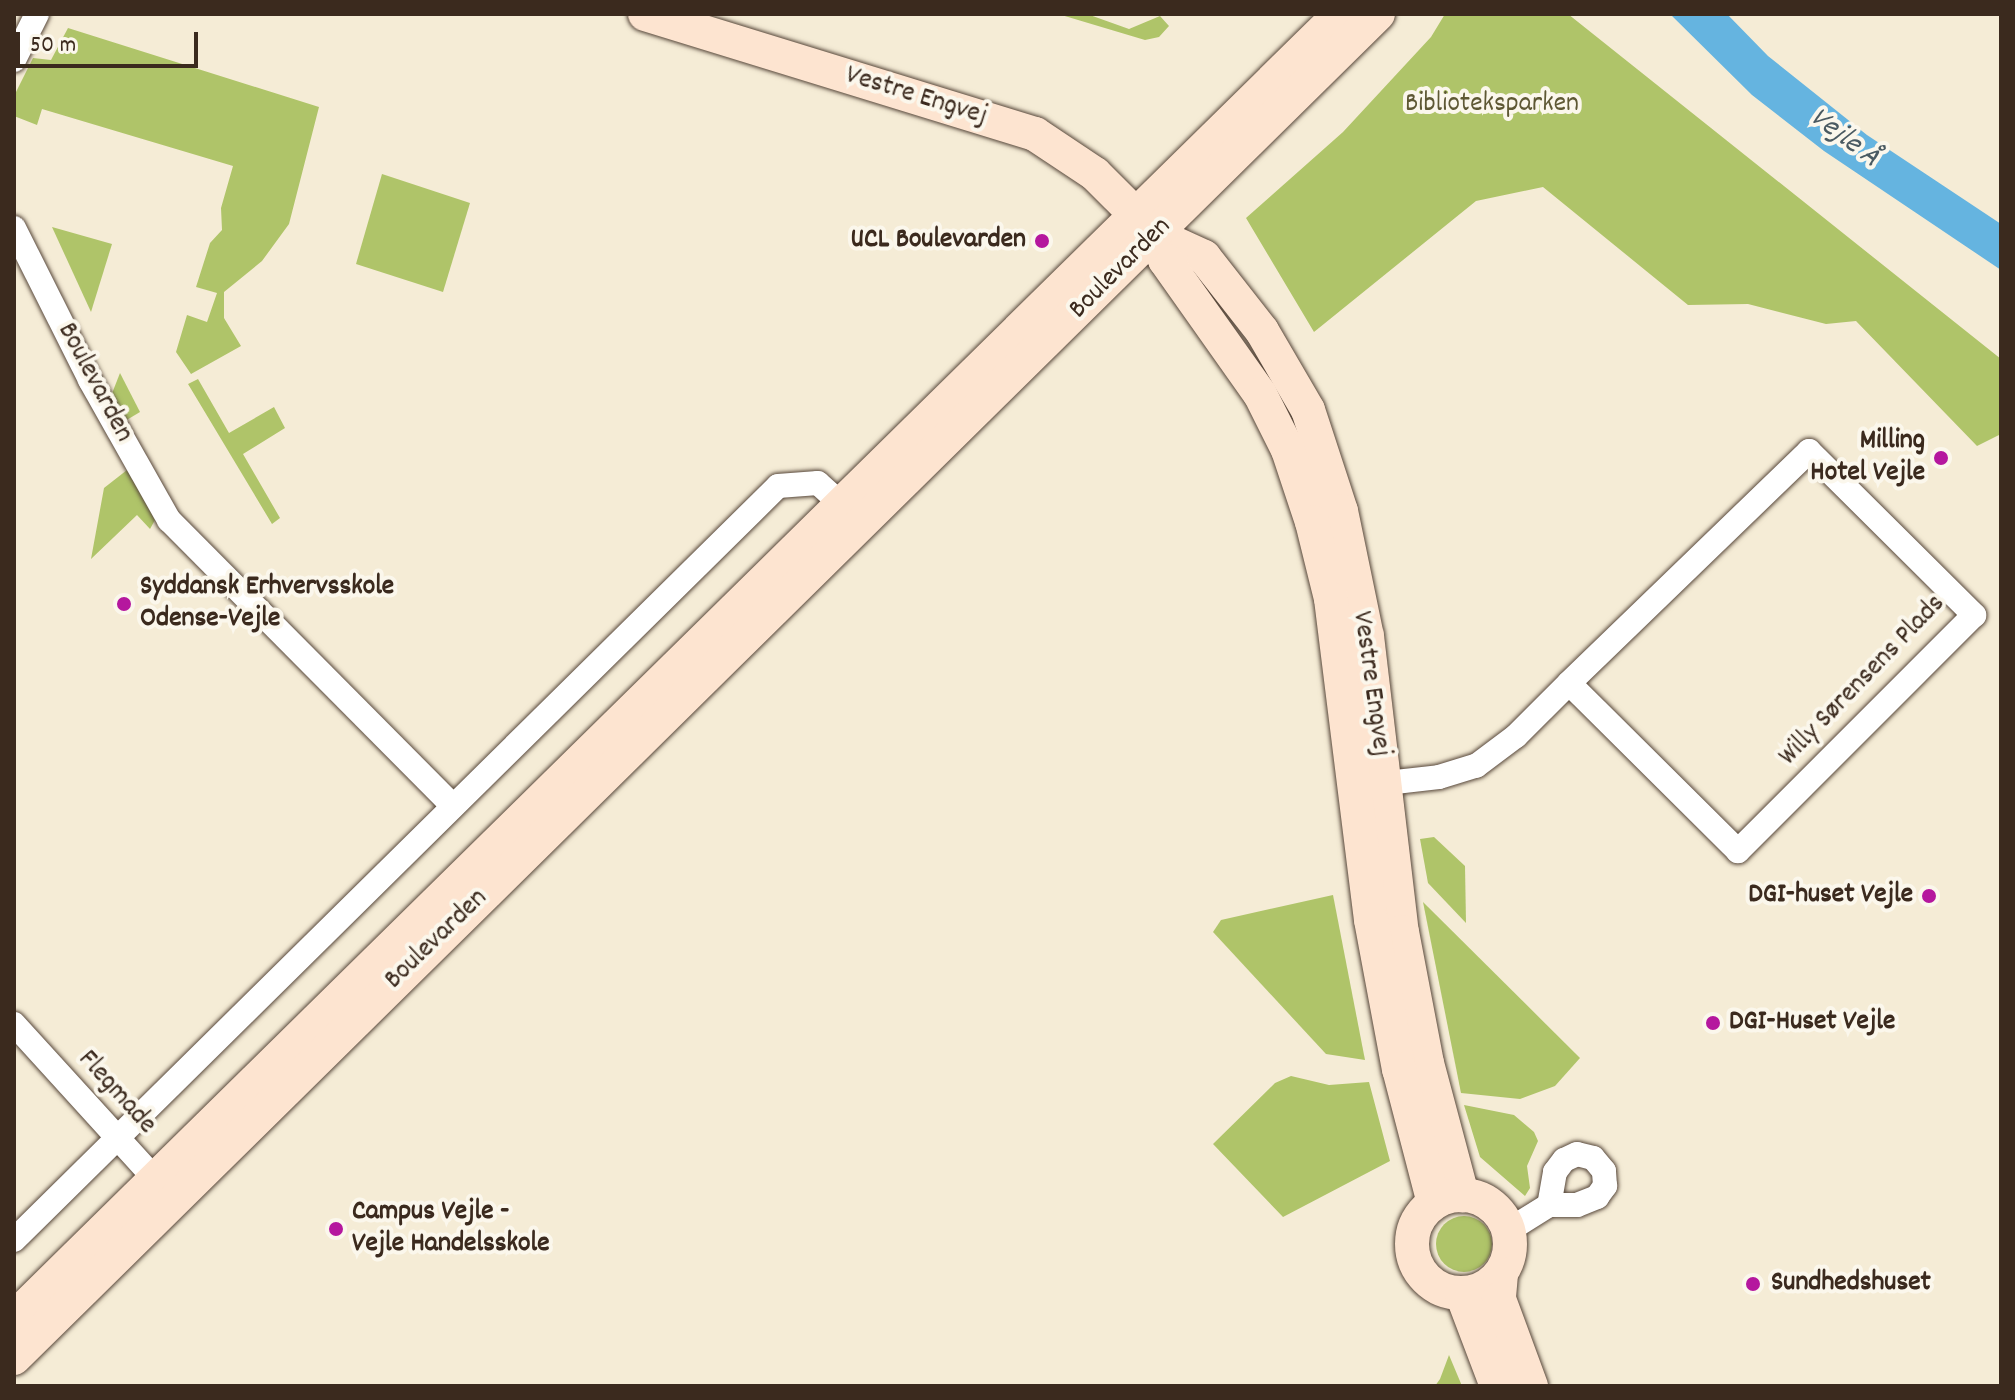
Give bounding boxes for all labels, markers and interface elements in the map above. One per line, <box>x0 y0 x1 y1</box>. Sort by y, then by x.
scale bar <box>20 16 202 66</box>
text: 50 m <box>30 29 76 63</box>
street label: Vestre Engvej <box>841 60 991 134</box>
park label: Biblioteksparken <box>1405 88 1579 122</box>
water label: Vejle Å <box>1801 101 1885 177</box>
street label: Boulevarden <box>1063 211 1179 327</box>
place label: UCL Boulevarden <box>850 224 1026 258</box>
marker: UCL Boulevarden <box>1033 232 1051 250</box>
street label: Boulevarden <box>49 318 139 448</box>
place label: Milling Hotel Vejle <box>1810 425 1925 491</box>
marker: Milling Hotel Vejle <box>1932 449 1950 467</box>
place label: Syddansk Erhvervsskole Odense-Vejle <box>140 571 394 637</box>
street label: Willy Sørensens Plads <box>1773 588 1953 774</box>
marker: Syddansk Erhvervsskole Odense-Vejle <box>115 595 133 613</box>
street label: Vestre Engvej <box>1343 609 1397 759</box>
place label: DGI-huset Vejle <box>1748 879 1913 913</box>
street label: Boulevarden <box>378 883 496 997</box>
marker: DGI-huset Vejle <box>1920 887 1938 905</box>
place label: DGI-Huset Vejle <box>1729 1006 1895 1040</box>
marker: DGI-Huset Vejle <box>1704 1014 1722 1032</box>
street label: Flegmade <box>70 1044 162 1142</box>
place label: Campus Vejle - Vejle Handelsskole <box>352 1196 550 1262</box>
marker: Campus Vejle - Vejle Handelsskole <box>327 1220 345 1238</box>
place label: Sundhedshuset <box>1771 1267 1931 1301</box>
marker: Sundhedshuset <box>1742 1273 1764 1295</box>

